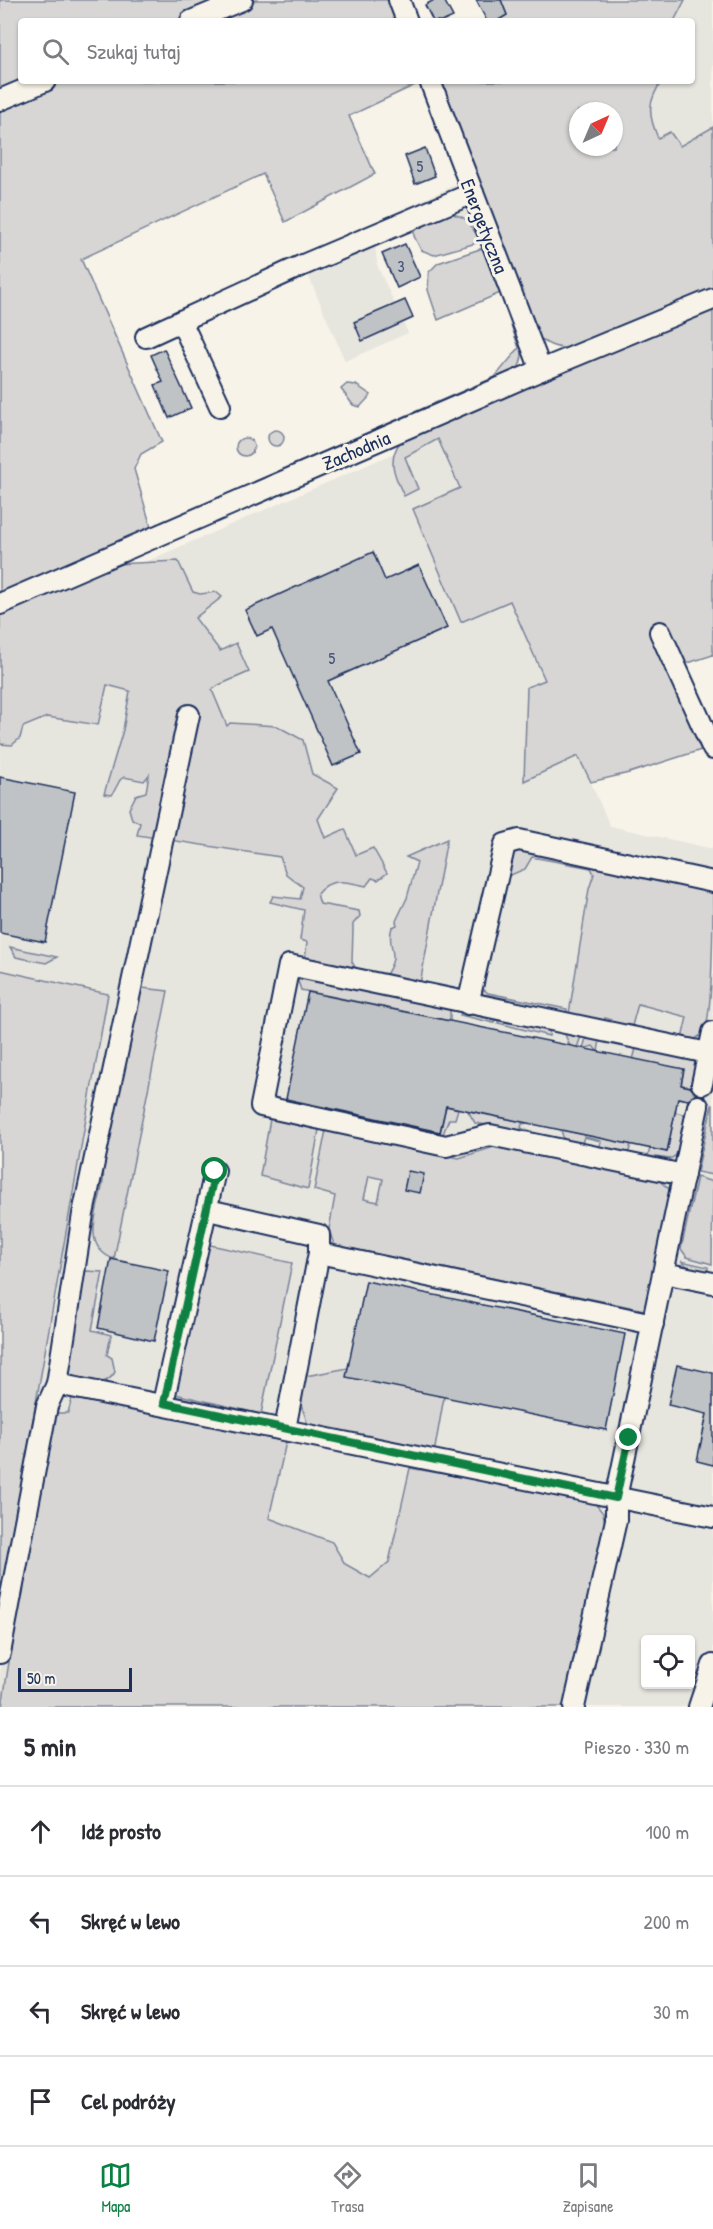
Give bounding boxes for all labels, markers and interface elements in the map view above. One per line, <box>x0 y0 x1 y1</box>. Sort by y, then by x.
search box <box>18 18 695 84</box>
icon: search <box>39 35 72 68</box>
text: Szukaj tutaj <box>87 36 181 66</box>
north arrow <box>569 102 623 156</box>
house number: 5 <box>417 155 424 177</box>
street label: Energetyczna <box>455 175 515 277</box>
house number: 3 <box>397 255 405 277</box>
street label: Zachodnia <box>318 424 394 476</box>
house number: 5 <box>329 647 336 669</box>
route start <box>201 1157 227 1183</box>
route end <box>615 1424 641 1450</box>
map controls <box>641 1635 695 1689</box>
button: locate <box>641 1635 695 1689</box>
scale bar <box>18 1665 132 1692</box>
text: 50 m <box>27 1667 56 1689</box>
text: 5 min <box>24 1729 76 1764</box>
text: Pieszo · 330 m <box>584 1733 689 1760</box>
icon: ahead <box>24 1815 57 1848</box>
text: Idź prosto <box>81 1816 161 1846</box>
text: 100 m <box>646 1818 689 1845</box>
icon: left <box>24 1905 57 1938</box>
text: Skręć w lewo <box>81 1906 180 1936</box>
text: 200 m <box>644 1908 689 1935</box>
icon: left <box>24 1995 57 2028</box>
text: Skręć w lewo <box>81 1996 180 2026</box>
text: 30 m <box>653 1998 689 2025</box>
icon: arrive <box>24 2085 57 2118</box>
text: Cel podróży <box>81 2086 176 2116</box>
tab: Mapa <box>99 2159 132 2217</box>
tab: Trasa <box>331 2159 364 2217</box>
tab: Zapisane <box>563 2159 614 2217</box>

